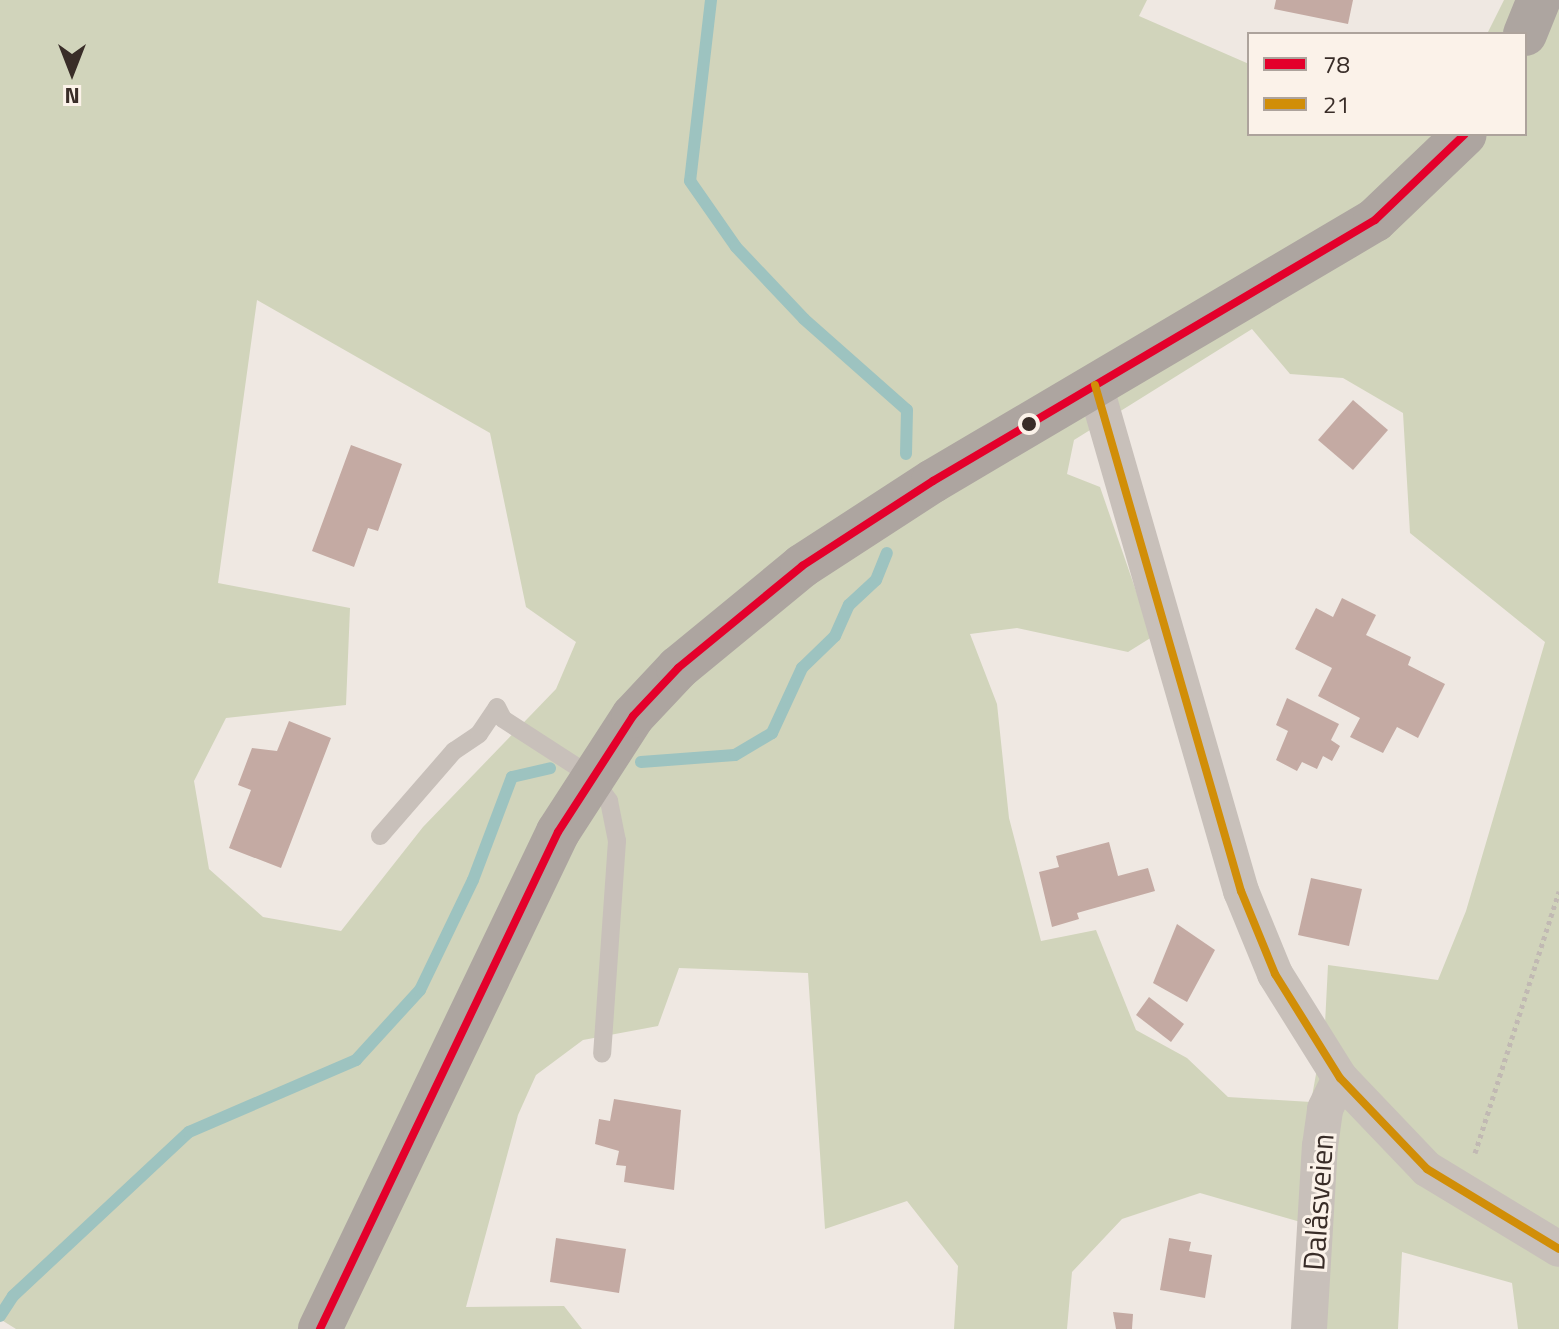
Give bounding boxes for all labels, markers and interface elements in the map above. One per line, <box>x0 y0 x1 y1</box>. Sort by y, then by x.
north arrow <box>32 32 112 112</box>
legend <box>1247 32 1527 136</box>
text: 78 <box>1323 46 1350 82</box>
text: N <box>64 79 80 113</box>
text: 21 <box>1323 86 1350 122</box>
unlabelled marker <box>1021 416 1037 432</box>
street label: Dalåsveien <box>1295 1132 1341 1272</box>

